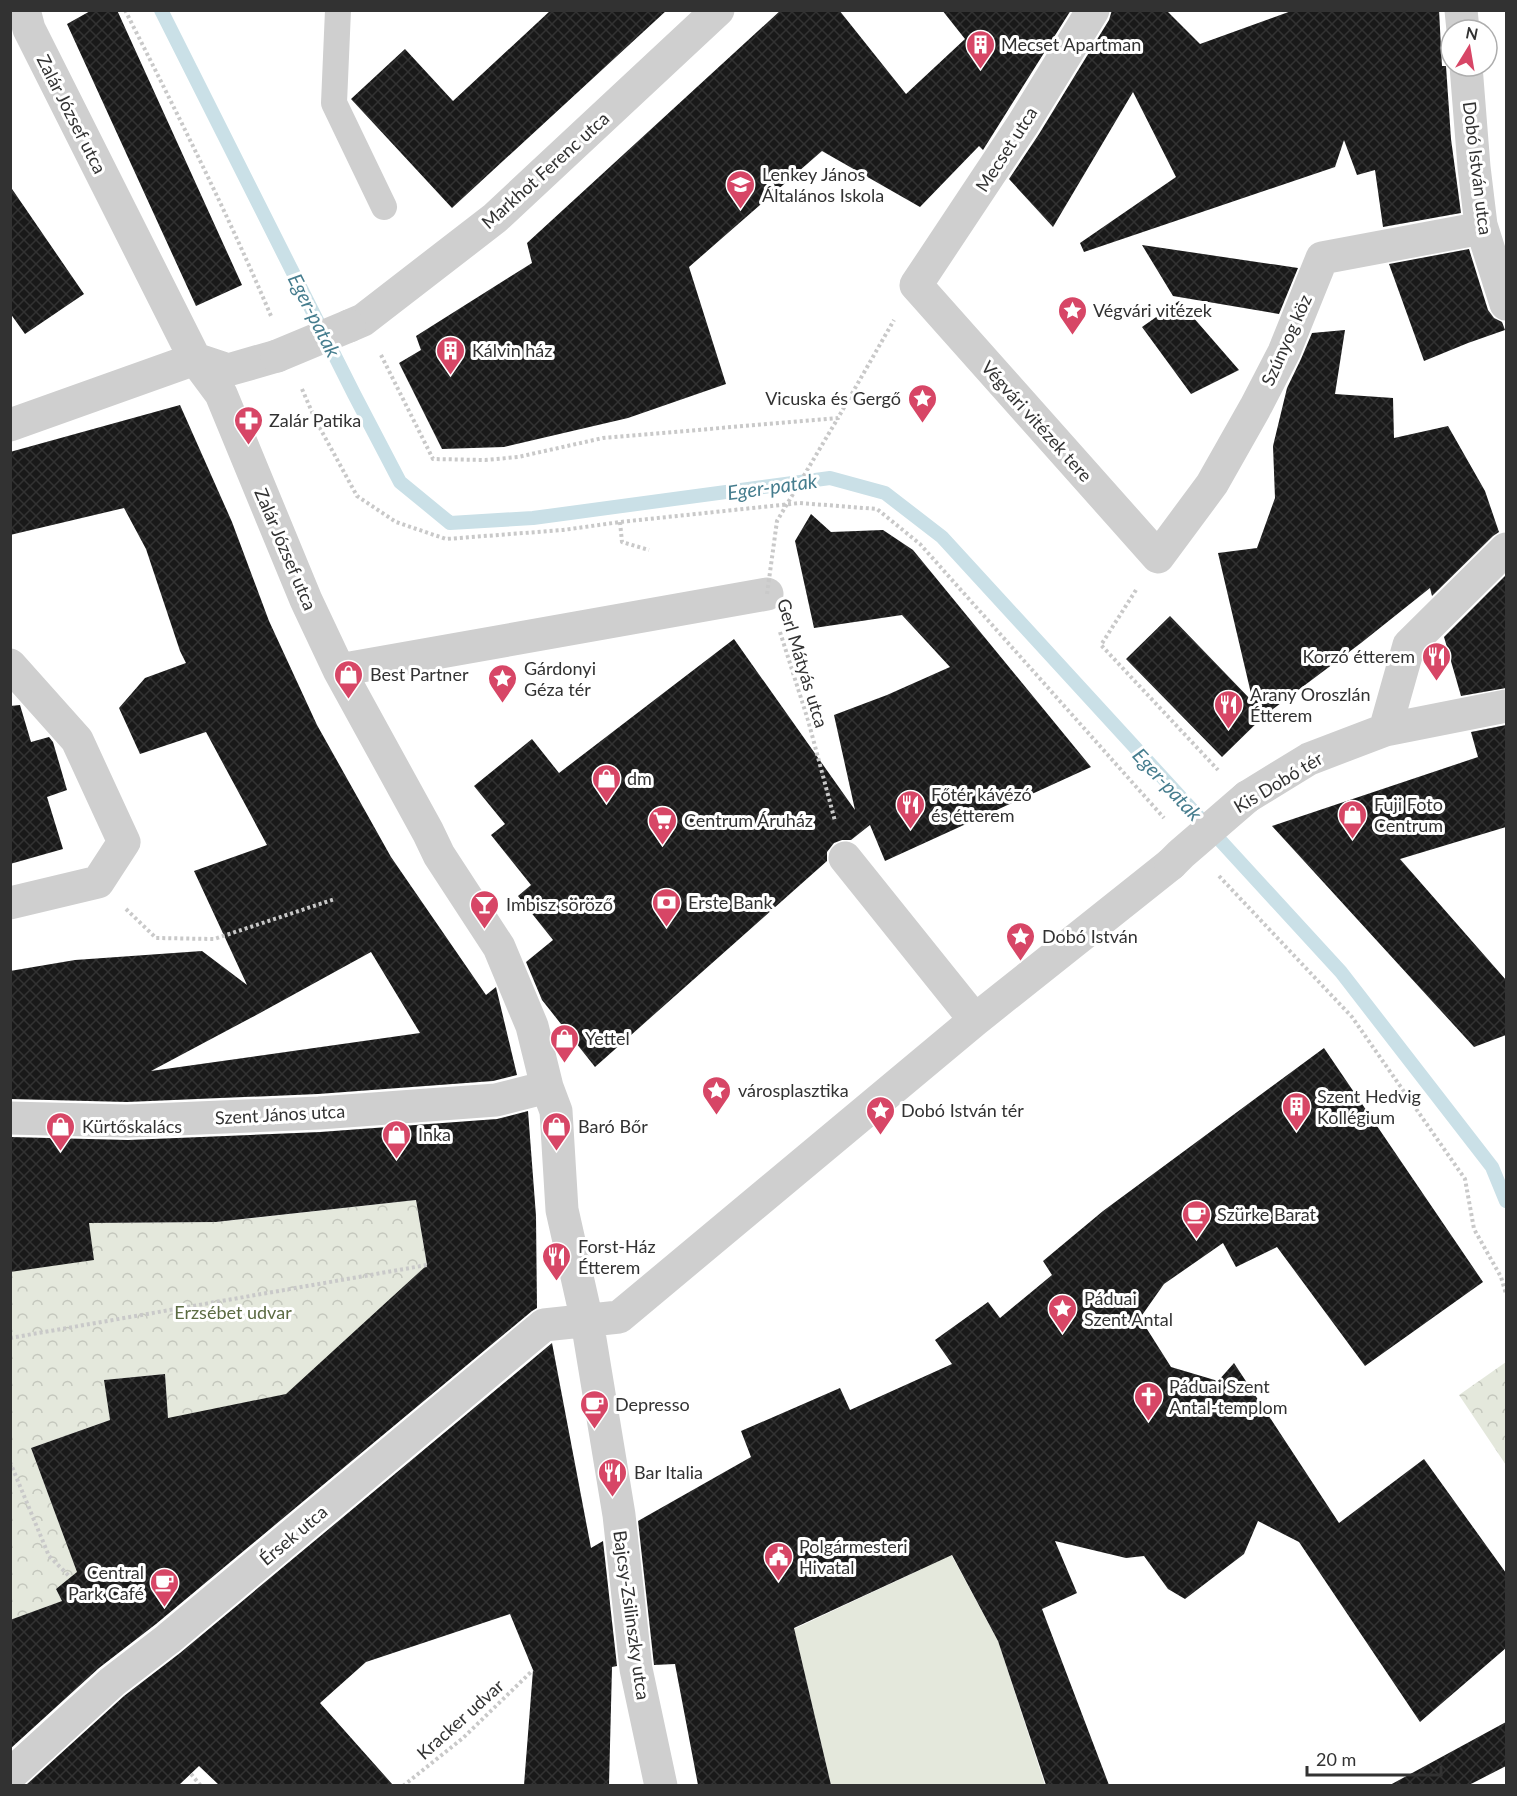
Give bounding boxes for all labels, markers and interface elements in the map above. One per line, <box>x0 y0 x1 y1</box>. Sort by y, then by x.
north arrow <box>1439 18 1499 78</box>
text: N <box>1464 22 1480 43</box>
building icon: Mecset Apartman <box>964 28 996 70</box>
place label: Mecset Apartman <box>1001 33 1141 55</box>
street label: Zalár József utca <box>33 51 111 177</box>
street label: Dobó István utca <box>1459 100 1497 236</box>
street label: Mecset utca <box>970 102 1042 196</box>
street label: Markhot Ferenc utca <box>477 107 613 233</box>
place label: Lenkey János Általános Iskola <box>762 163 884 206</box>
school or university icon: Lenkey János Általános Iskola <box>725 168 757 210</box>
water label: Eger-patak <box>284 269 346 361</box>
street label: Szúnyog köz <box>1256 291 1316 389</box>
place icon: Végvári vitézek <box>1056 294 1088 336</box>
place label: Végvári vitézek <box>1093 299 1213 321</box>
building icon: Kálvin ház <box>435 334 467 376</box>
place label: Kálvin ház <box>472 339 552 361</box>
street label: Végvári vitézek tere <box>977 356 1097 486</box>
place icon: Vicuska és Gergő <box>906 382 938 424</box>
place label: Vicuska és Gergő <box>765 387 901 409</box>
pharmacy icon: Zalár Patika <box>232 404 264 446</box>
place label: Zalár Patika <box>269 409 361 431</box>
water label: Eger-patak <box>726 468 819 504</box>
street label: Zalár József utca <box>250 485 322 613</box>
street label: Gerl Mátyás utca <box>773 596 833 730</box>
restaurant icon: Korzó étterem <box>1420 640 1452 682</box>
place label: Korzó étterem <box>1303 645 1415 667</box>
place label: Gárdonyi Géza tér <box>524 657 596 700</box>
shop icon: Best Partner <box>333 658 365 700</box>
place icon: Gárdonyi Géza tér <box>487 662 519 704</box>
place label: Best Partner <box>370 663 469 685</box>
place label: Arany Oroszlán Étterem <box>1250 683 1371 726</box>
restaurant icon: Arany Oroszlán Étterem <box>1213 688 1245 730</box>
water label: Eger-patak <box>1128 743 1208 826</box>
street label: Kis Dobó tér <box>1230 747 1327 817</box>
shop icon: dm <box>590 762 622 804</box>
place label: dm <box>627 767 652 789</box>
place label: Főtér kávézó és étterem <box>931 783 1032 826</box>
restaurant icon: Főtér kávézó és étterem <box>894 788 926 830</box>
place label: Fuji Foto Centrum <box>1374 793 1443 836</box>
shop icon: Fuji Foto Centrum <box>1337 798 1369 840</box>
supermarket icon: Centrum Áruház <box>647 804 679 846</box>
place label: Centrum Áruház <box>684 809 813 831</box>
bank icon: Erste Bank <box>651 886 683 928</box>
bar icon: Imbisz söröző <box>469 888 501 930</box>
place label: Erste Bank <box>688 891 773 913</box>
place label: Imbisz söröző <box>506 893 613 915</box>
place icon: Dobó István <box>1005 920 1037 962</box>
place label: Dobó István <box>1042 925 1138 947</box>
shop icon: Yettel <box>548 1022 580 1064</box>
place label: Yettel <box>585 1027 630 1049</box>
place icon: városplasztika <box>701 1074 733 1116</box>
place label: városplasztika <box>738 1079 849 1101</box>
place label: Szent Hedvig Kollégium <box>1317 1085 1421 1128</box>
building icon: Szent Hedvig Kollégium <box>1280 1090 1312 1132</box>
place icon: Dobó István tér <box>864 1094 896 1136</box>
place label: Dobó István tér <box>901 1099 1024 1121</box>
street label: Szent János utca <box>214 1100 346 1128</box>
shop icon: Kürtőskalács <box>45 1110 77 1152</box>
shop icon: Baró Bőr <box>541 1110 573 1152</box>
place label: Kürtőskalács <box>82 1115 182 1137</box>
place label: Baró Bőr <box>578 1115 648 1137</box>
shop icon: Inka <box>381 1118 413 1160</box>
place label: Inka <box>418 1123 451 1145</box>
cafe icon: Szürke Barat <box>1180 1198 1212 1240</box>
place label: Szürke Barat <box>1217 1203 1317 1225</box>
place label: Forst-Ház Étterem <box>578 1235 656 1278</box>
restaurant icon: Forst-Ház Étterem <box>541 1240 573 1282</box>
place label: Páduai Szent Antal <box>1084 1287 1173 1330</box>
place icon: Páduai Szent Antal <box>1047 1292 1079 1334</box>
park label: Erzsébet udvar <box>174 1301 292 1323</box>
place label: Páduai Szent Antal-templom <box>1169 1375 1287 1418</box>
church icon: Páduai Szent Antal-templom <box>1132 1380 1164 1422</box>
cafe icon: Depresso <box>578 1388 610 1430</box>
place label: Depresso <box>615 1393 690 1415</box>
restaurant icon: Bar Italia <box>597 1456 629 1498</box>
place label: Bar Italia <box>634 1461 703 1483</box>
street label: Érsek utca <box>255 1500 331 1570</box>
street label: Bajcsy-Zsilinszky utca <box>609 1529 655 1701</box>
place label: Polgármesteri Hivatal <box>799 1535 908 1578</box>
public building icon: Polgármesteri Hivatal <box>762 1540 794 1582</box>
place label: Central Park Café <box>68 1561 144 1604</box>
cafe icon: Central Park Café <box>149 1566 181 1608</box>
street label: Kracker udvar <box>412 1674 508 1764</box>
scale bar <box>1307 1739 1440 1777</box>
text: 20 m <box>1316 1748 1356 1770</box>

